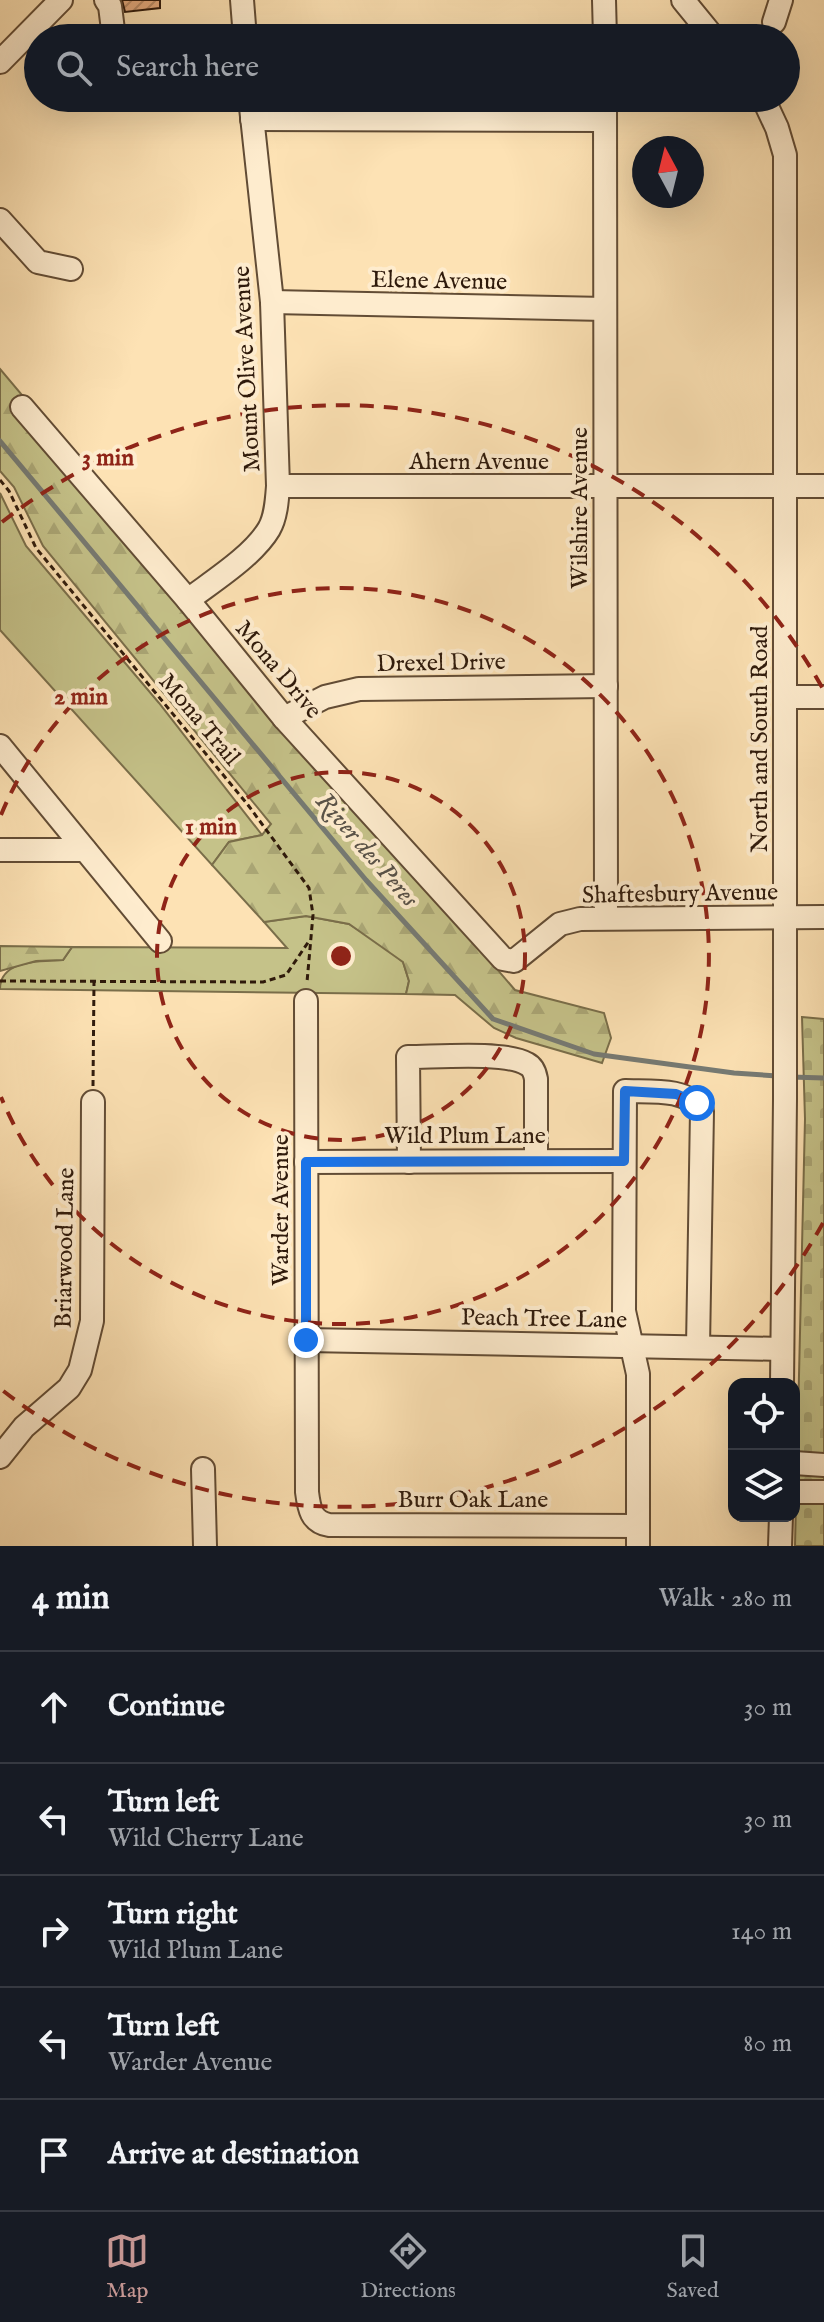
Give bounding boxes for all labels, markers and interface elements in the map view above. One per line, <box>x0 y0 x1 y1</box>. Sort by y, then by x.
search box <box>24 24 800 112</box>
icon: search <box>52 46 96 90</box>
text: Search here <box>116 49 259 87</box>
north arrow <box>632 136 704 208</box>
street label: Mount Olive Avenue <box>227 265 268 473</box>
street label: Elene Avenue <box>370 265 507 298</box>
street label: Wilshire Avenue <box>565 427 596 589</box>
text: 3 min <box>82 443 134 474</box>
street label: Ahern Avenue <box>408 447 549 478</box>
street label: Mona Drive <box>228 614 328 726</box>
street label: North and South Road <box>745 625 776 853</box>
street label: Drexel Drive <box>376 647 506 680</box>
street label: Mona Trail <box>151 667 247 773</box>
text: 2 min <box>54 682 108 713</box>
water label: River des Peres <box>308 786 426 915</box>
text: 1 min <box>185 812 237 843</box>
street label: Shaftesbury Avenue <box>582 877 778 912</box>
centre of rings <box>327 942 355 970</box>
route start <box>679 1085 715 1121</box>
street label: Wild Plum Lane <box>384 1121 546 1152</box>
street label: Warder Avenue <box>266 1134 297 1286</box>
street label: Briarwood Lane <box>49 1167 82 1329</box>
street label: Peach Tree Lane <box>461 1303 627 1336</box>
route end <box>288 1322 324 1358</box>
map controls <box>728 1378 800 1522</box>
button: locate <box>728 1378 800 1450</box>
button: layers <box>728 1450 800 1522</box>
street label: Burr Oak Lane <box>398 1485 548 1516</box>
text: 4 min <box>32 1577 110 1620</box>
text: Walk · 280 m <box>659 1582 792 1615</box>
icon: ahead <box>32 1685 76 1729</box>
text: Continue <box>108 1688 225 1726</box>
text: 30 m <box>744 1691 792 1724</box>
text: Turn left <box>108 1784 219 1822</box>
icon: left <box>32 1797 76 1841</box>
text: 30 m <box>744 1803 792 1836</box>
text: Wild Cherry Lane <box>108 1822 304 1855</box>
text: Turn right <box>108 1896 238 1934</box>
icon: right <box>32 1909 76 1953</box>
text: 140 m <box>731 1915 792 1948</box>
text: Wild Plum Lane <box>108 1934 283 1967</box>
text: Turn left <box>108 2008 219 2046</box>
icon: left <box>32 2021 76 2065</box>
text: 80 m <box>743 2027 792 2060</box>
text: Warder Avenue <box>108 2046 272 2079</box>
icon: arrive <box>32 2133 76 2177</box>
text: Arrive at destination <box>108 2136 359 2174</box>
tab: Map <box>105 2229 149 2305</box>
tab: Directions <box>360 2229 456 2305</box>
tab: Saved <box>667 2229 719 2305</box>

